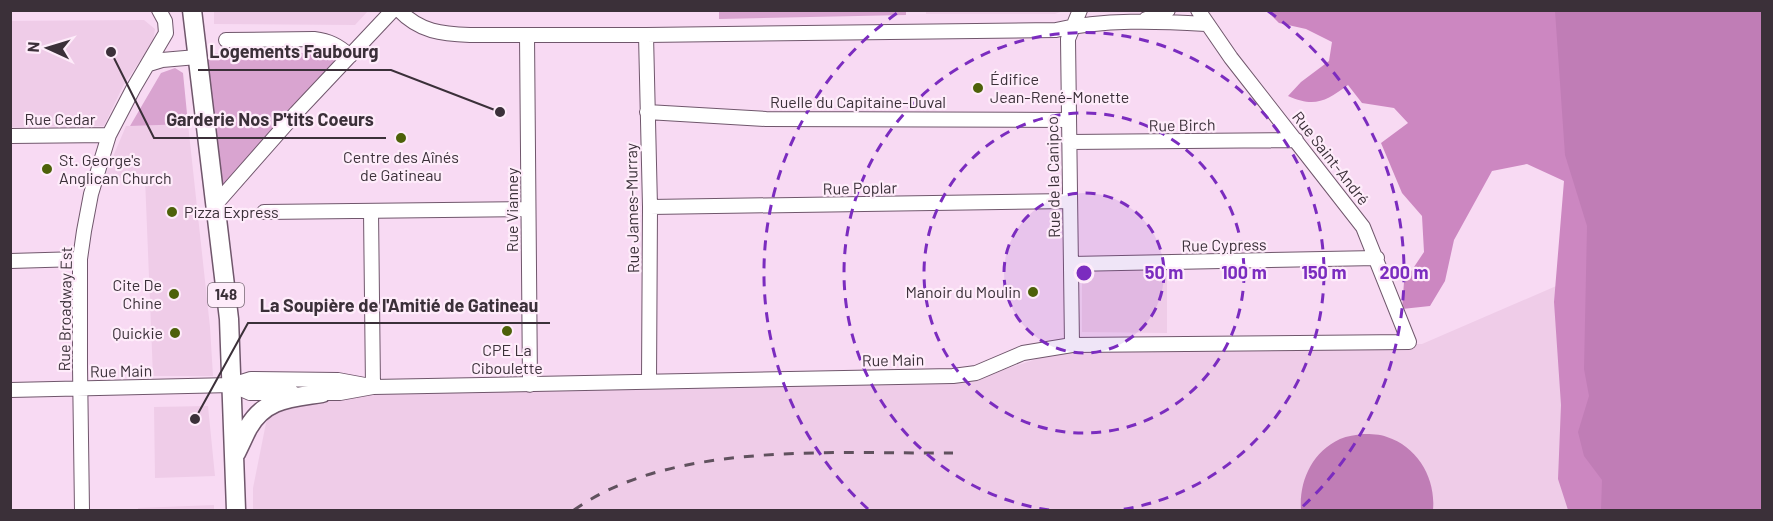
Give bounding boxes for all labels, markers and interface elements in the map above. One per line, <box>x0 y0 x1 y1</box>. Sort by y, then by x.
north arrow <box>18 18 78 78</box>
callout: Logements Faubourg <box>198 34 391 70</box>
text: Logements Faubourg <box>209 40 379 62</box>
text: N <box>23 41 42 53</box>
place label: Édifice Jean-René-Monette <box>990 69 1129 106</box>
marker: Édifice Jean-René-Monette <box>971 81 985 95</box>
street label: Ruelle du Capitaine-Duval <box>770 92 946 111</box>
callout: Garderie Nos P'tits Coeurs <box>154 102 386 138</box>
street label: Rue Saint-André <box>1289 107 1374 208</box>
text: Garderie Nos P'tits Coeurs <box>166 108 374 130</box>
street label: Rue Cedar <box>24 109 96 128</box>
street label: Rue Birch <box>1148 114 1216 135</box>
street label: Rue de la Canipco <box>1042 116 1063 238</box>
marker: Centre des Aînés de Gatineau <box>394 131 408 145</box>
street label: Rue James-Murray <box>621 142 642 273</box>
place label: Centre des Aînés de Gatineau <box>343 147 459 184</box>
place label: St. George's Anglican Church <box>59 150 172 187</box>
marker: St. George's Anglican Church <box>40 162 54 176</box>
street label: Rue Vianney <box>502 167 521 252</box>
street label: Rue Poplar <box>823 177 898 198</box>
place label: Pizza Express <box>184 202 279 221</box>
marker: Pizza Express <box>165 205 179 219</box>
street label: Rue Cypress <box>1181 234 1267 255</box>
street label: Rue Broadway Est <box>54 246 75 372</box>
text: 50 m <box>1145 261 1183 283</box>
text: 100 m <box>1221 261 1267 283</box>
text: 150 m <box>1302 261 1346 283</box>
text: 200 m <box>1379 261 1429 283</box>
centre of rings <box>1074 263 1094 283</box>
place label: Cite De Chine <box>112 275 162 312</box>
place label: Manoir du Moulin <box>905 282 1021 301</box>
road number: 148 <box>208 283 244 307</box>
marker: Manoir du Moulin <box>1026 285 1040 299</box>
marker: Cite De Chine <box>167 287 181 301</box>
callout: La Soupière de l'Amitié de Gatineau <box>248 287 550 323</box>
text: La Soupière de l'Amitié de Gatineau <box>260 294 538 316</box>
place label: Quickie <box>112 323 163 342</box>
marker: CPE La Ciboulette <box>500 324 514 338</box>
marker: Quickie <box>168 326 182 340</box>
place label: CPE La Ciboulette <box>471 340 543 377</box>
street label: Rue Main <box>862 349 924 370</box>
street label: Rue Main <box>90 360 152 381</box>

